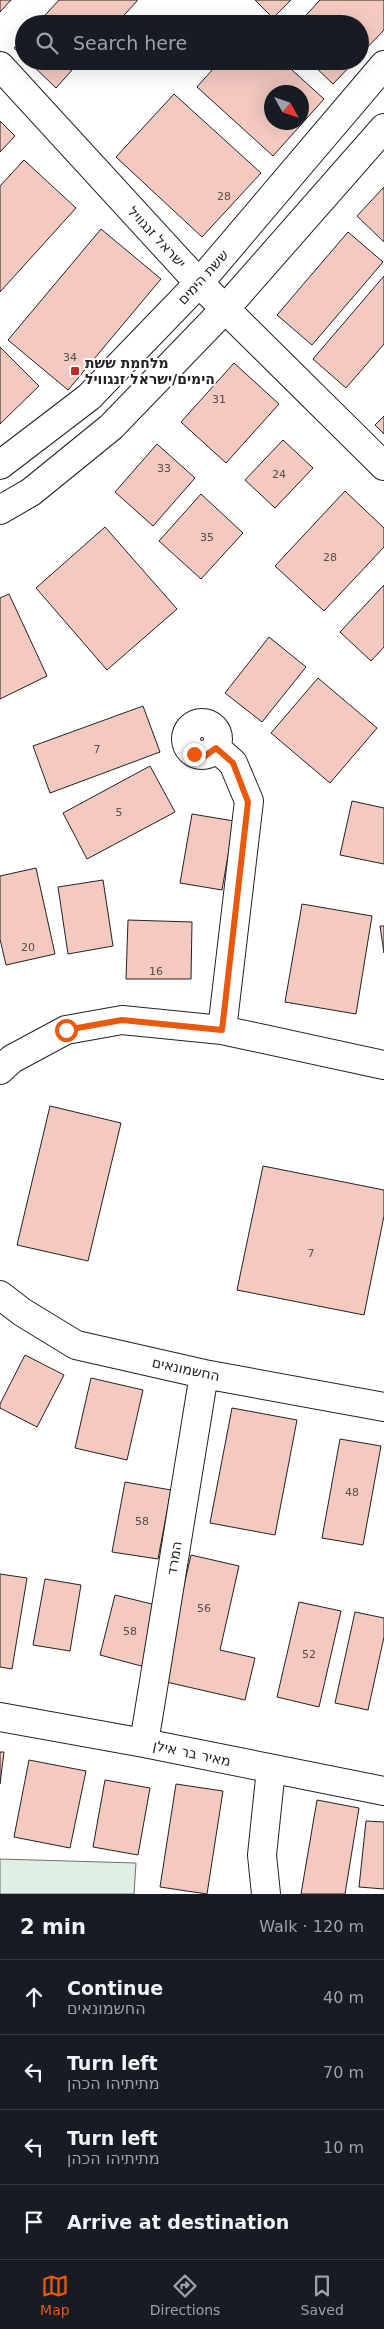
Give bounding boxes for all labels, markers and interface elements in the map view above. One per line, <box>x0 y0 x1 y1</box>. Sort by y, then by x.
search box <box>15 15 369 70</box>
icon: search <box>33 29 61 57</box>
text: Search here <box>73 32 187 54</box>
north arrow <box>264 85 309 130</box>
house number: 28 <box>217 190 231 203</box>
street label: ישראל זנגוויל <box>125 203 189 271</box>
street label: ששת הימים <box>174 246 232 308</box>
house number: 34 <box>63 351 77 364</box>
place label: מלחמת ששת הימים/ישראל זנגוויל <box>85 355 215 387</box>
marker: מלחמת ששת הימים/ישראל זנגוויל <box>69 365 81 377</box>
house number: 31 <box>212 393 226 406</box>
house number: 33 <box>157 462 171 475</box>
house number: 24 <box>272 468 286 481</box>
house number: 35 <box>200 531 214 544</box>
house number: 28 <box>323 551 337 564</box>
house number: 7 <box>94 743 101 756</box>
route end <box>183 743 206 766</box>
house number: 5 <box>116 806 123 819</box>
house number: 20 <box>21 941 35 954</box>
house number: 16 <box>149 965 163 978</box>
route start <box>55 1019 78 1042</box>
house number: 7 <box>308 1247 315 1260</box>
street label: החשמונאים <box>151 1354 221 1384</box>
house number: 48 <box>345 1486 359 1499</box>
house number: 58 <box>135 1515 149 1528</box>
street label: המרד <box>163 1540 185 1576</box>
house number: 56 <box>197 1602 211 1615</box>
house number: 58 <box>123 1625 137 1638</box>
house number: 52 <box>302 1648 316 1661</box>
street label: מאיר בר אילן <box>152 1737 232 1769</box>
text: 2 min <box>20 1915 86 1939</box>
text: Walk · 120 m <box>259 1917 364 1936</box>
text: Continue <box>67 1977 163 1999</box>
icon: ahead <box>20 1983 48 2011</box>
text: 40 m <box>323 1988 364 2007</box>
text: החשמונאים <box>67 1999 146 2018</box>
text: Turn left <box>67 2052 158 2074</box>
icon: left <box>20 2058 48 2086</box>
text: 70 m <box>323 2063 364 2082</box>
text: מתיתיהו הכהן <box>67 2074 160 2093</box>
text: Turn left <box>67 2127 158 2149</box>
icon: left <box>20 2133 48 2161</box>
text: 10 m <box>323 2138 364 2157</box>
text: מתיתיהו הכהן <box>67 2149 160 2168</box>
icon: arrive <box>20 2208 48 2236</box>
text: Arrive at destination <box>67 2211 289 2233</box>
tab: Map <box>40 2272 70 2318</box>
tab: Directions <box>150 2272 220 2318</box>
tab: Saved <box>301 2272 344 2318</box>

